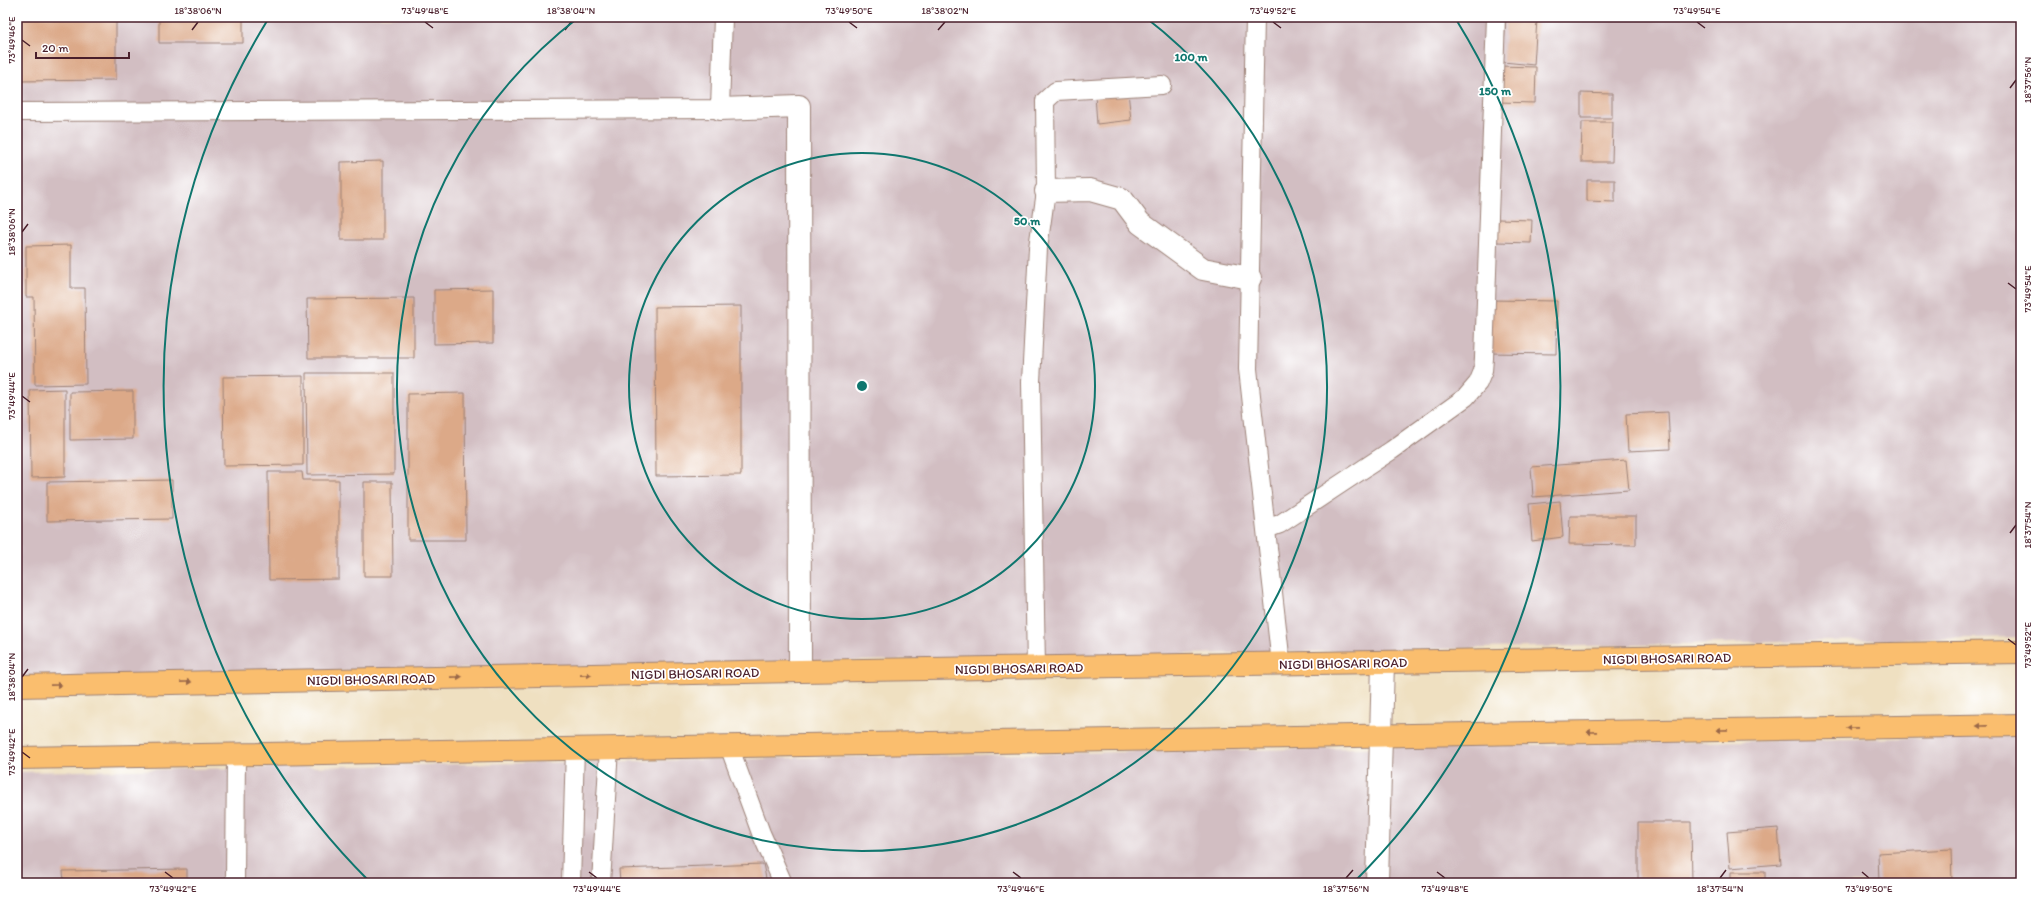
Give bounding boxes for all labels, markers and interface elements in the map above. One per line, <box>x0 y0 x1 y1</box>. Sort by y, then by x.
text: 18°38'06"N <box>174 4 222 17</box>
text: 73°49'48"E <box>401 4 449 17</box>
text: 18°38'04"N <box>547 4 595 17</box>
text: 73°49'50"E <box>825 4 873 17</box>
text: 18°38'02"N <box>921 4 969 17</box>
text: 73°49'52"E <box>1250 4 1297 17</box>
text: 73°49'54"E <box>1674 4 1721 17</box>
text: 73°49'46"E <box>5 16 18 63</box>
scale bar <box>36 34 129 60</box>
text: 20 m <box>42 41 69 55</box>
text: 100 m <box>1174 50 1208 64</box>
text: 18°37'56"N <box>2021 57 2034 103</box>
text: 150 m <box>1479 84 1512 98</box>
text: 18°38'06"N <box>5 208 18 256</box>
text: 50 m <box>1014 214 1041 228</box>
text: 73°49'54"E <box>2021 265 2034 312</box>
text: 73°49'44"E <box>5 372 18 420</box>
centre of rings <box>855 379 869 393</box>
text: 18°37'54"N <box>2021 501 2034 549</box>
text: 73°49'52"E <box>2021 621 2034 668</box>
street label: NIGDI BHOSARI ROAD <box>1603 650 1732 667</box>
text: 18°38'04"N <box>5 653 18 701</box>
street label: NIGDI BHOSARI ROAD <box>1279 655 1408 672</box>
street label: NIGDI BHOSARI ROAD <box>955 660 1084 677</box>
street label: NIGDI BHOSARI ROAD <box>631 665 760 682</box>
street label: NIGDI BHOSARI ROAD <box>307 671 436 688</box>
one-way arrow <box>580 672 593 678</box>
one-way arrow <box>450 674 462 681</box>
one-way arrow <box>180 679 192 686</box>
one-way arrow <box>50 682 63 688</box>
one-way arrow <box>1975 723 1988 729</box>
one-way arrow <box>1845 725 1858 731</box>
one-way arrow <box>1715 727 1728 733</box>
text: 73°49'42"E <box>5 728 18 775</box>
one-way arrow <box>1585 729 1598 735</box>
text: 73°49'42"E <box>150 882 197 895</box>
text: 73°49'44"E <box>573 882 621 895</box>
text: 73°49'46"E <box>998 882 1045 895</box>
text: 18°37'56"N <box>1323 882 1369 895</box>
text: 73°49'48"E <box>1421 882 1469 895</box>
text: 18°37'54"N <box>1697 882 1744 895</box>
text: 73°49'50"E <box>1845 882 1893 895</box>

